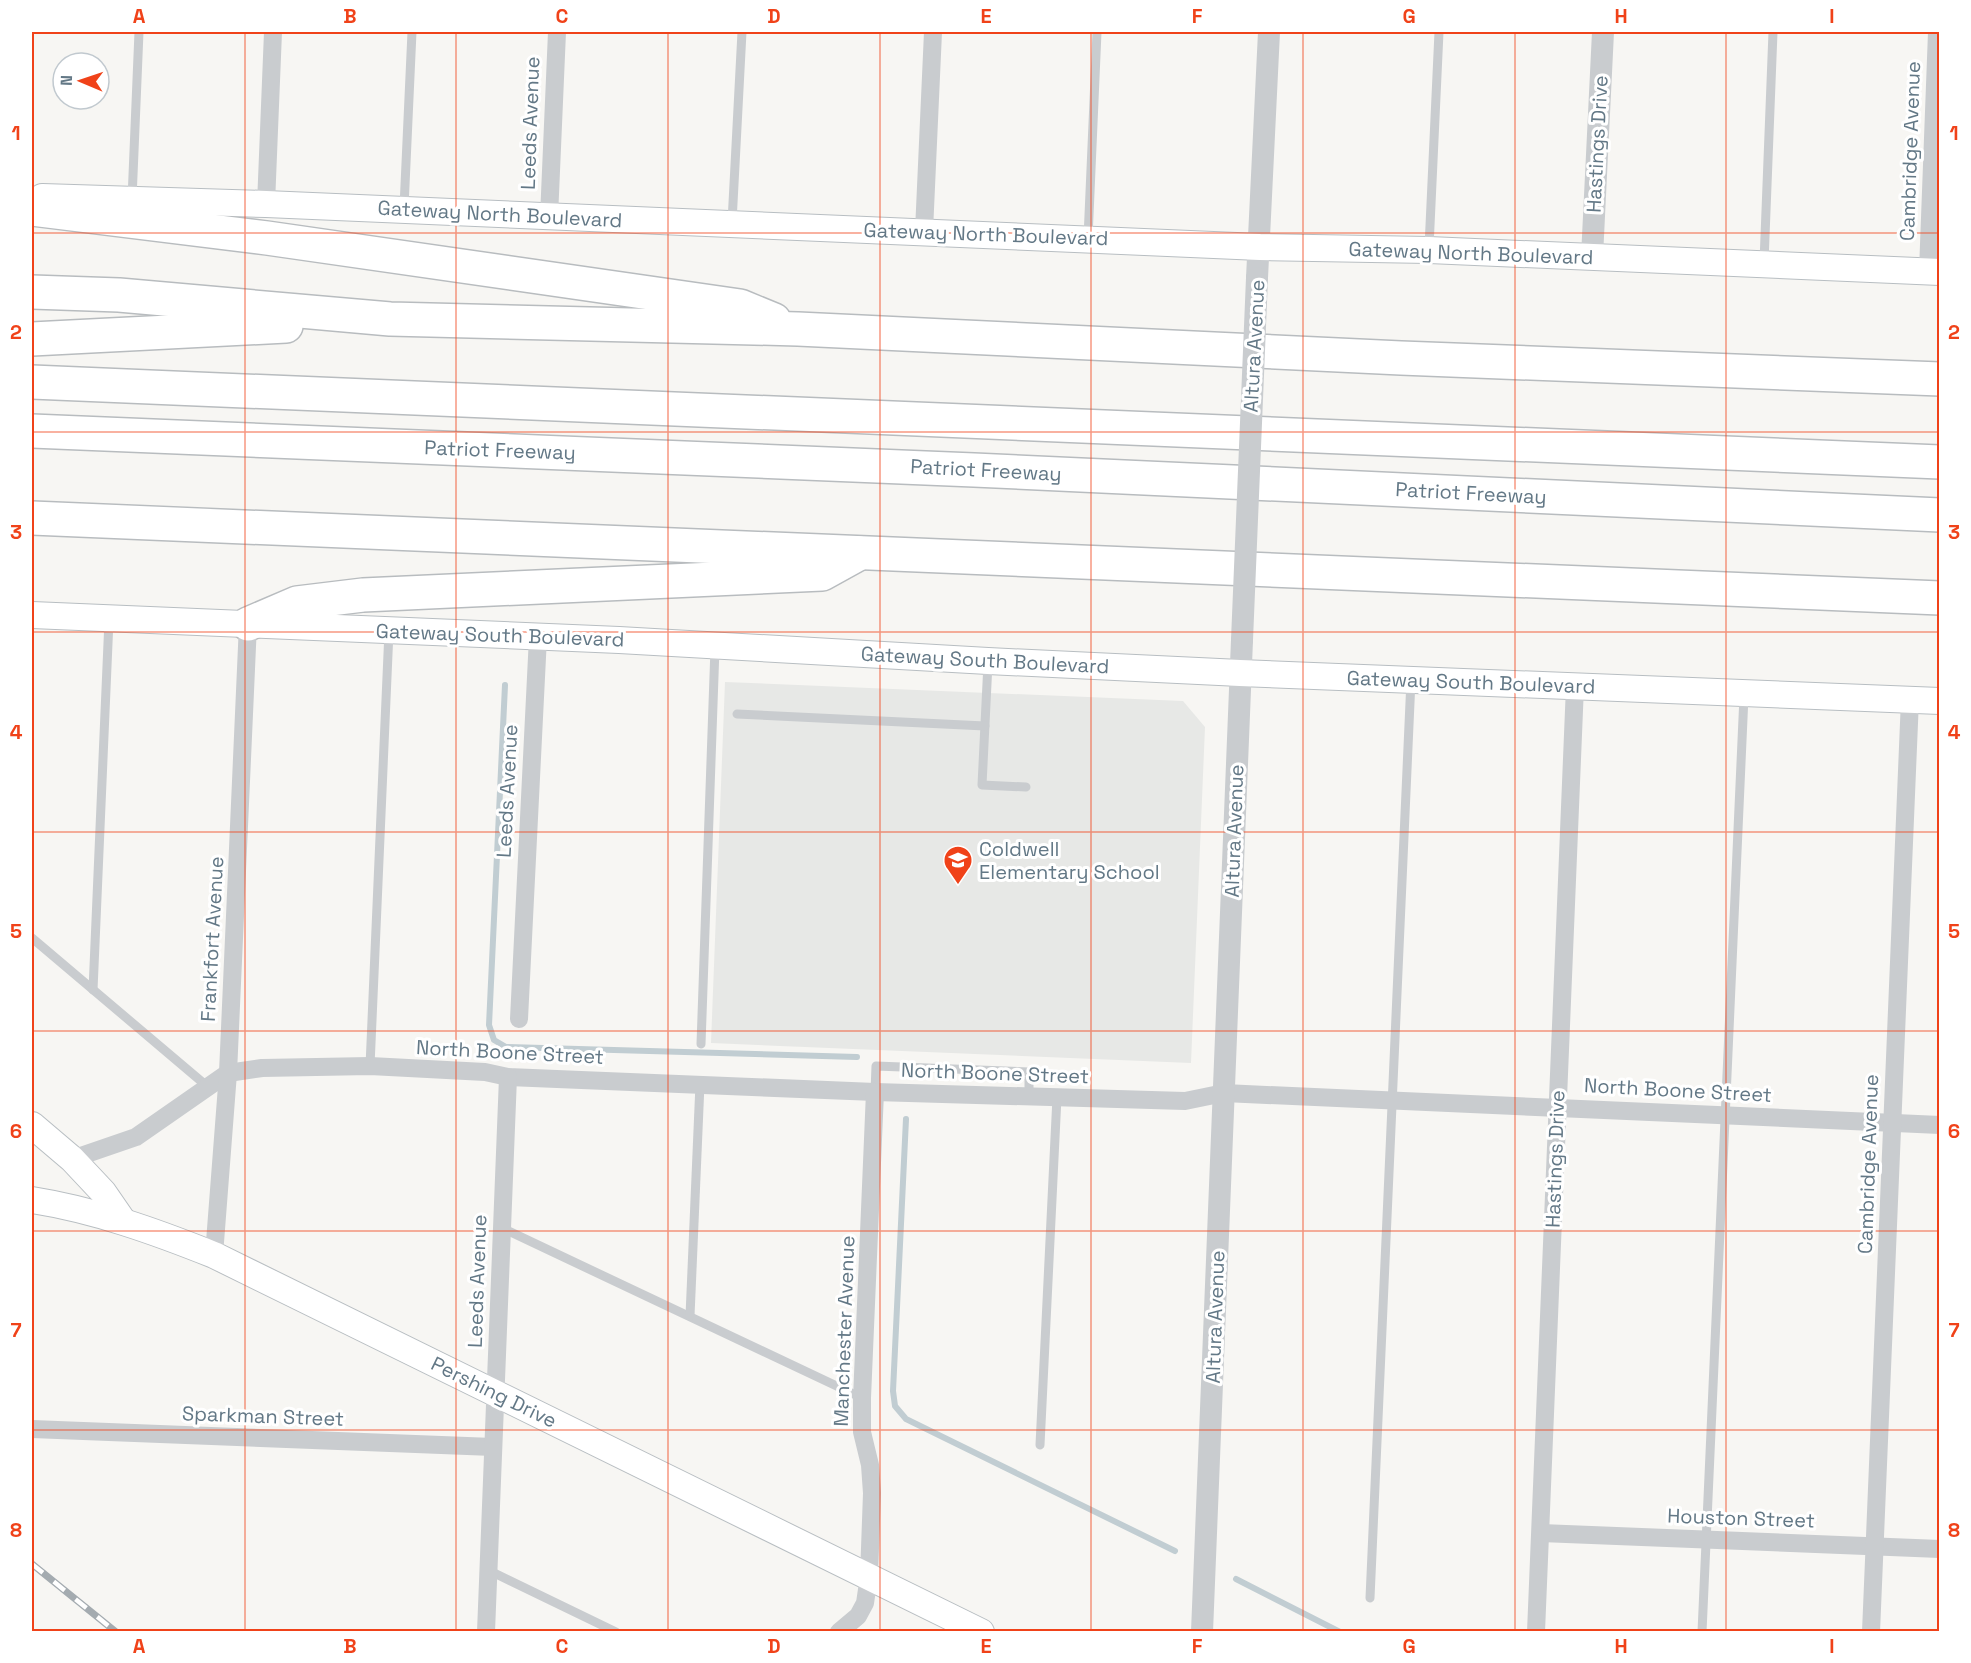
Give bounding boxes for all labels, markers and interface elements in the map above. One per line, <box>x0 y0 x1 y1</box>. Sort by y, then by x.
text: A <box>133 3 146 29</box>
text: B <box>343 3 357 29</box>
text: C <box>556 3 569 29</box>
text: D <box>767 3 781 29</box>
text: E <box>980 3 992 29</box>
text: F <box>1192 3 1203 29</box>
text: G <box>1402 3 1416 29</box>
text: H <box>1614 3 1628 29</box>
text: I <box>1829 3 1835 29</box>
north arrow <box>51 51 111 111</box>
street label: Leeds Avenue <box>515 56 545 190</box>
street label: Cambridge Avenue <box>1894 61 1926 241</box>
text: N <box>56 75 77 86</box>
street label: Hastings Drive <box>1580 75 1614 213</box>
text: 1 <box>11 120 21 146</box>
text: 1 <box>1949 120 1959 146</box>
street label: Gateway North Boulevard <box>377 195 623 233</box>
street label: Gateway North Boulevard <box>863 217 1109 251</box>
street label: Gateway North Boulevard <box>1348 236 1594 270</box>
street label: Altura Avenue <box>1238 279 1270 413</box>
text: 2 <box>10 319 22 345</box>
text: 2 <box>1948 319 1960 345</box>
street label: Patriot Freeway <box>424 434 576 466</box>
street label: Patriot Freeway <box>910 453 1062 487</box>
street label: Patriot Freeway <box>1395 476 1547 510</box>
text: 3 <box>10 519 22 545</box>
text: 3 <box>1948 519 1960 545</box>
street label: Gateway South Boulevard <box>375 618 625 652</box>
street label: Gateway South Boulevard <box>860 641 1110 679</box>
street label: Gateway South Boulevard <box>1346 665 1596 699</box>
text: 4 <box>10 719 23 745</box>
text: 4 <box>1948 719 1961 745</box>
street label: Leeds Avenue <box>491 724 523 858</box>
street label: Altura Avenue <box>1219 764 1249 898</box>
place label: Coldwell Elementary School <box>979 836 1160 885</box>
school or university icon: Coldwell Elementary School <box>942 844 974 886</box>
street label: Frankfort Avenue <box>195 856 229 1022</box>
text: 5 <box>10 918 22 944</box>
text: 5 <box>1948 918 1960 944</box>
street label: North Boone Street <box>415 1034 605 1070</box>
street label: North Boone Street <box>901 1057 1089 1089</box>
street label: North Boone Street <box>1583 1072 1773 1108</box>
street label: Cambridge Avenue <box>1852 1074 1884 1254</box>
street label: Hastings Drive <box>1540 1090 1570 1228</box>
text: 6 <box>10 1118 22 1144</box>
text: 6 <box>1948 1118 1960 1144</box>
street label: Leeds Avenue <box>462 1214 492 1348</box>
street label: Manchester Avenue <box>828 1235 860 1427</box>
street label: Altura Avenue <box>1200 1250 1230 1384</box>
text: 7 <box>10 1317 22 1343</box>
text: 7 <box>1948 1317 1960 1343</box>
street label: Pershing Drive <box>427 1350 561 1434</box>
street label: Sparkman Street <box>182 1400 344 1432</box>
street label: Houston Street <box>1667 1502 1815 1534</box>
text: 8 <box>10 1517 22 1543</box>
text: 8 <box>1948 1517 1960 1543</box>
text: A <box>133 1633 146 1659</box>
text: B <box>343 1633 357 1659</box>
text: C <box>556 1633 569 1659</box>
text: D <box>767 1633 781 1659</box>
text: E <box>980 1633 992 1659</box>
text: F <box>1192 1633 1203 1659</box>
text: G <box>1402 1633 1416 1659</box>
text: H <box>1614 1633 1628 1659</box>
text: I <box>1829 1633 1835 1659</box>

